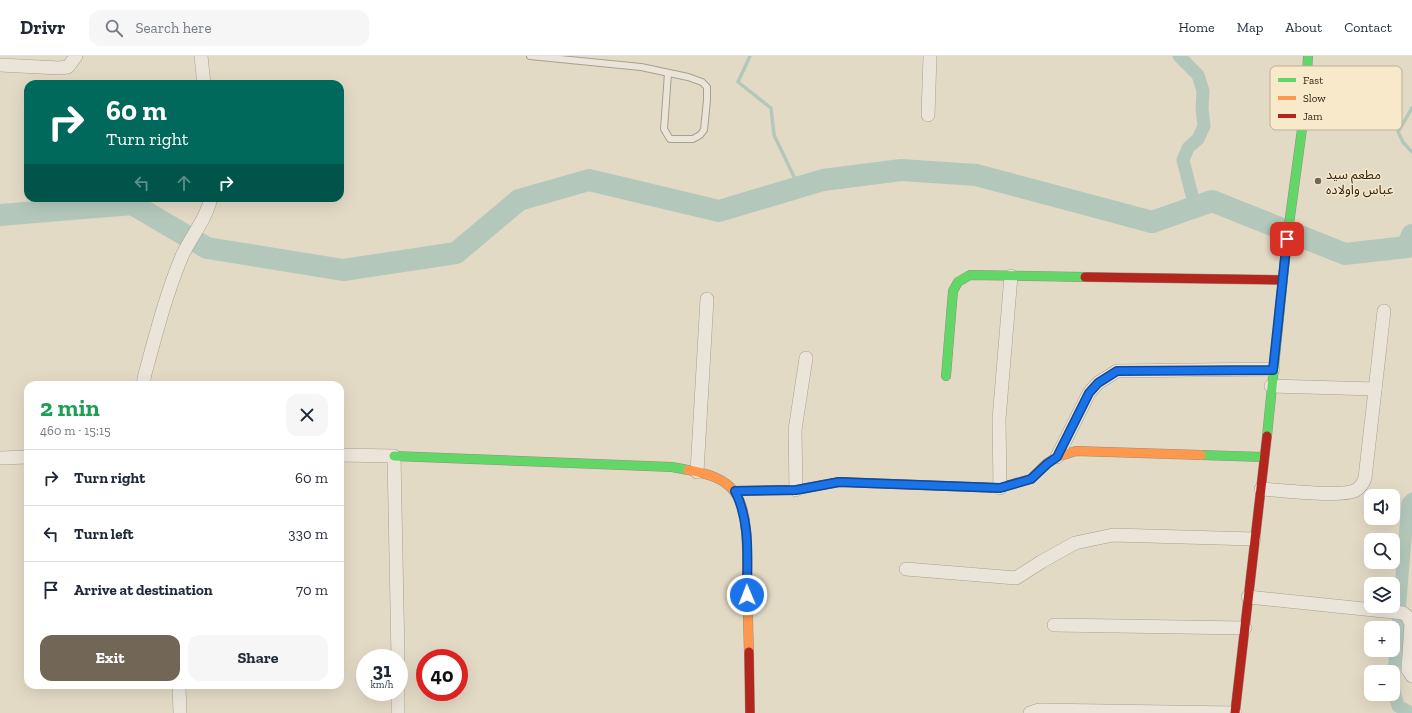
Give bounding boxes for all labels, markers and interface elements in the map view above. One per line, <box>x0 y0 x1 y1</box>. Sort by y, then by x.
search box <box>89 10 369 46</box>
text: Drivr <box>20 16 65 39</box>
icon: search <box>103 17 125 39</box>
text: Search here <box>135 19 211 37</box>
text: Home <box>1179 19 1215 36</box>
text: Map <box>1237 19 1263 36</box>
text: About <box>1285 19 1322 36</box>
text: Contact <box>1344 19 1392 36</box>
legend <box>1270 66 1402 130</box>
text: Fast <box>1303 74 1324 87</box>
text: Slow <box>1303 92 1326 105</box>
text: 60 m <box>106 94 167 127</box>
icon: right <box>40 96 92 148</box>
text: Jam <box>1303 110 1323 123</box>
text: Turn right <box>106 128 188 150</box>
place label: مطعم سيد عباس واولاده <box>1326 167 1394 198</box>
icon: left <box>131 172 153 194</box>
icon: ahead <box>173 172 195 194</box>
icon: right <box>215 172 237 194</box>
marker: مطعم سيد عباس واولاده <box>1313 176 1323 186</box>
pin <box>1270 222 1304 256</box>
icon: arrive <box>1276 228 1298 250</box>
text: 2 min <box>40 393 100 422</box>
button: close <box>286 394 328 436</box>
text: 460 m · 15:15 <box>40 423 111 438</box>
icon: right <box>40 467 62 489</box>
text: Turn right <box>74 469 145 487</box>
text: 60 m <box>295 469 328 487</box>
map controls <box>1364 489 1400 701</box>
button: sound <box>1364 489 1400 525</box>
icon: left <box>40 523 62 545</box>
text: Turn left <box>74 525 134 543</box>
text: 330 m <box>288 525 328 543</box>
button: search <box>1364 533 1400 569</box>
position arrow <box>726 574 768 616</box>
button: layers <box>1364 577 1400 613</box>
icon: arrive <box>40 579 62 601</box>
text: Arrive at destination <box>74 581 213 599</box>
text: 70 m <box>296 581 328 599</box>
button: + <box>1364 621 1400 657</box>
button: Exit <box>40 635 180 681</box>
button: Share <box>188 635 328 681</box>
speed limit sign: 40 <box>416 649 468 701</box>
text: 31 <box>373 658 391 682</box>
button: − <box>1364 665 1400 701</box>
text: km/h <box>371 679 393 691</box>

